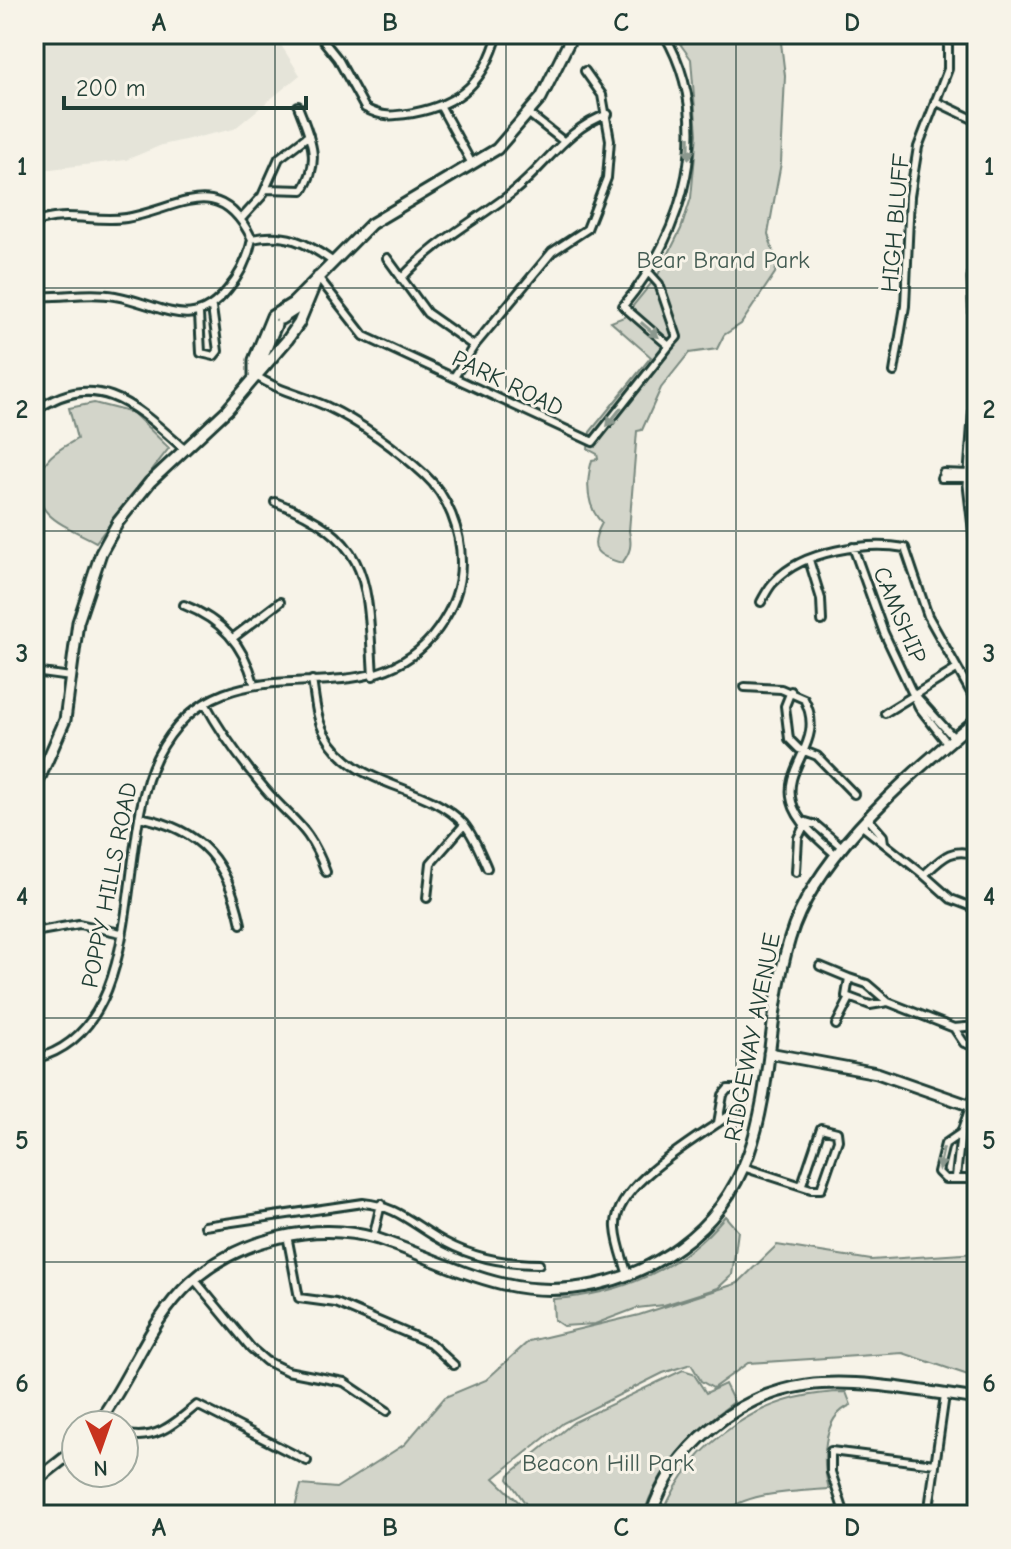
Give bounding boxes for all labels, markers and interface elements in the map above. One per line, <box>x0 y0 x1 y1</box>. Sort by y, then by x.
text: A <box>152 8 167 38</box>
text: B <box>382 8 398 38</box>
text: C <box>613 8 629 38</box>
text: D <box>844 8 860 38</box>
scale bar <box>64 60 306 110</box>
text: 200 m <box>76 74 146 102</box>
one-way arrow <box>682 136 695 161</box>
text: 1 <box>17 152 27 182</box>
street label: HIGH BLUFF <box>875 152 915 293</box>
text: 1 <box>984 152 994 182</box>
park label: Bear Brand Park <box>636 246 810 274</box>
one-way arrow <box>639 321 659 338</box>
street label: PARK ROAD <box>448 344 568 422</box>
text: 2 <box>16 395 28 425</box>
text: 2 <box>983 395 995 425</box>
one-way arrow <box>607 407 623 427</box>
street label: CAMSHIP <box>867 562 933 668</box>
text: 3 <box>16 639 28 669</box>
text: 3 <box>983 639 995 669</box>
street label: POPPY HILLS ROAD <box>75 780 143 990</box>
text: 4 <box>16 882 28 912</box>
text: 4 <box>983 882 995 912</box>
street label: RIDGEWAY AVENUE <box>718 930 786 1144</box>
text: 5 <box>15 1126 29 1156</box>
text: 5 <box>982 1126 996 1156</box>
one-way arrow <box>935 1147 947 1172</box>
text: 6 <box>15 1369 29 1399</box>
text: 6 <box>982 1369 996 1399</box>
north arrow <box>60 1409 140 1489</box>
park label: Beacon Hill Park <box>522 1449 694 1477</box>
text: N <box>93 1455 108 1481</box>
text: A <box>152 1513 167 1543</box>
text: B <box>382 1513 398 1543</box>
text: C <box>613 1513 629 1543</box>
text: D <box>844 1513 860 1543</box>

